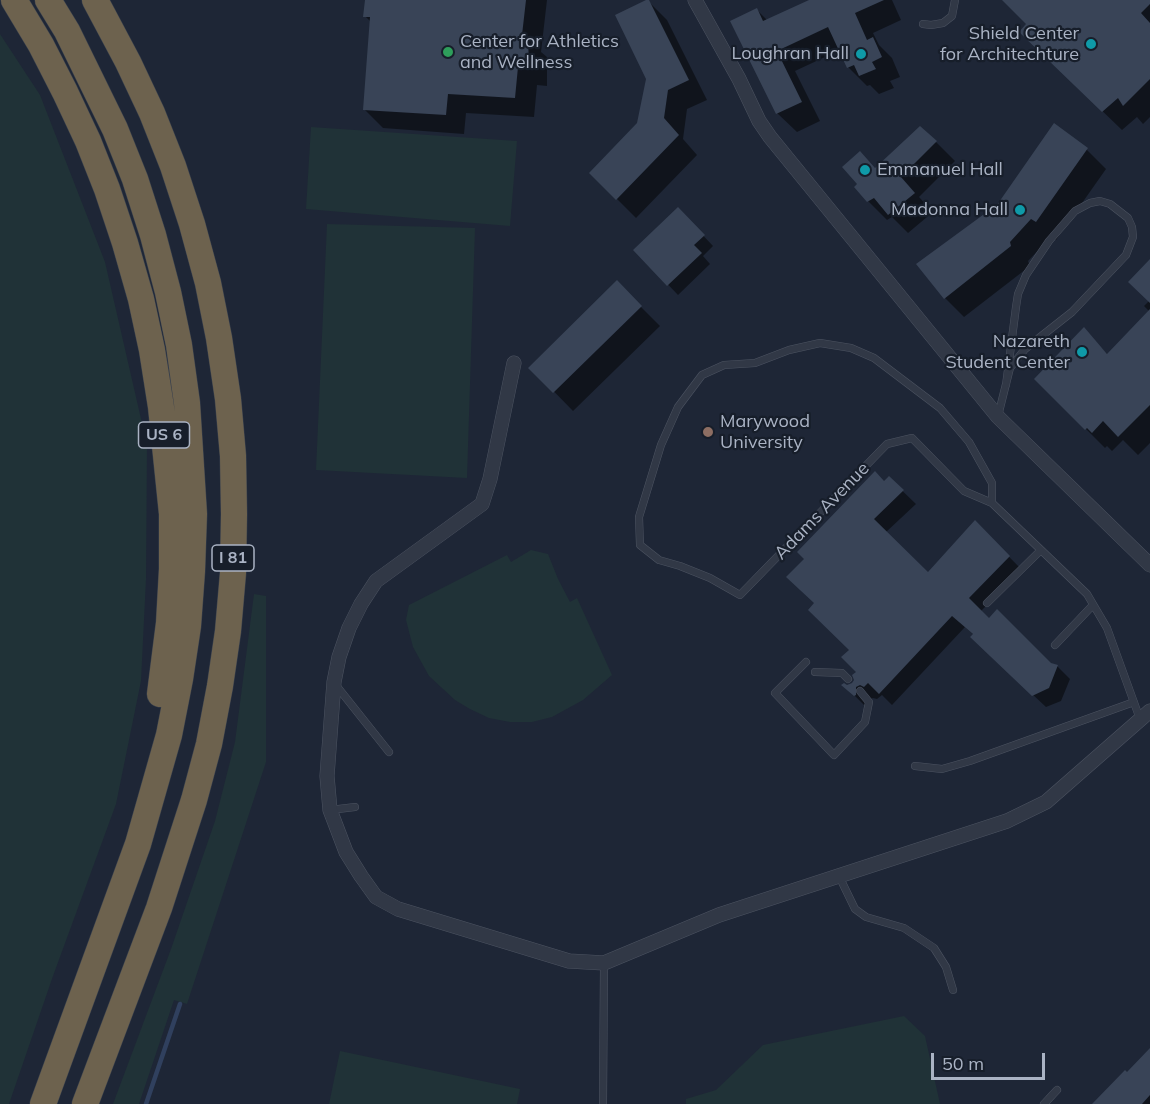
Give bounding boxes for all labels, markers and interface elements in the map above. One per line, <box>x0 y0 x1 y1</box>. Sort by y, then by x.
place label: Shield Center for Architechture <box>940 23 1079 66</box>
place label: Center for Athletics and Wellness <box>460 31 619 74</box>
marker: Shield Center for Architechture <box>1084 37 1098 51</box>
place label: Loughran Hall <box>732 43 849 65</box>
marker: Center for Athletics and Wellness <box>441 45 455 59</box>
marker: Loughran Hall <box>854 47 868 61</box>
place label: Emmanuel Hall <box>877 159 1003 181</box>
marker: Emmanuel Hall <box>858 163 872 177</box>
place label: Madonna Hall <box>891 199 1008 221</box>
marker: Madonna Hall <box>1013 203 1027 217</box>
place label: Nazareth Student Center <box>945 331 1070 374</box>
marker: Nazareth Student Center <box>1075 345 1089 359</box>
place label: Marywood University <box>720 411 810 454</box>
road number: US 6 <box>138 422 190 448</box>
marker: Marywood University <box>701 425 715 439</box>
street label: Adams Avenue <box>770 458 874 564</box>
road number: I 81 <box>212 545 254 571</box>
scale bar <box>934 1041 1048 1079</box>
text: 50 m <box>942 1052 984 1075</box>

